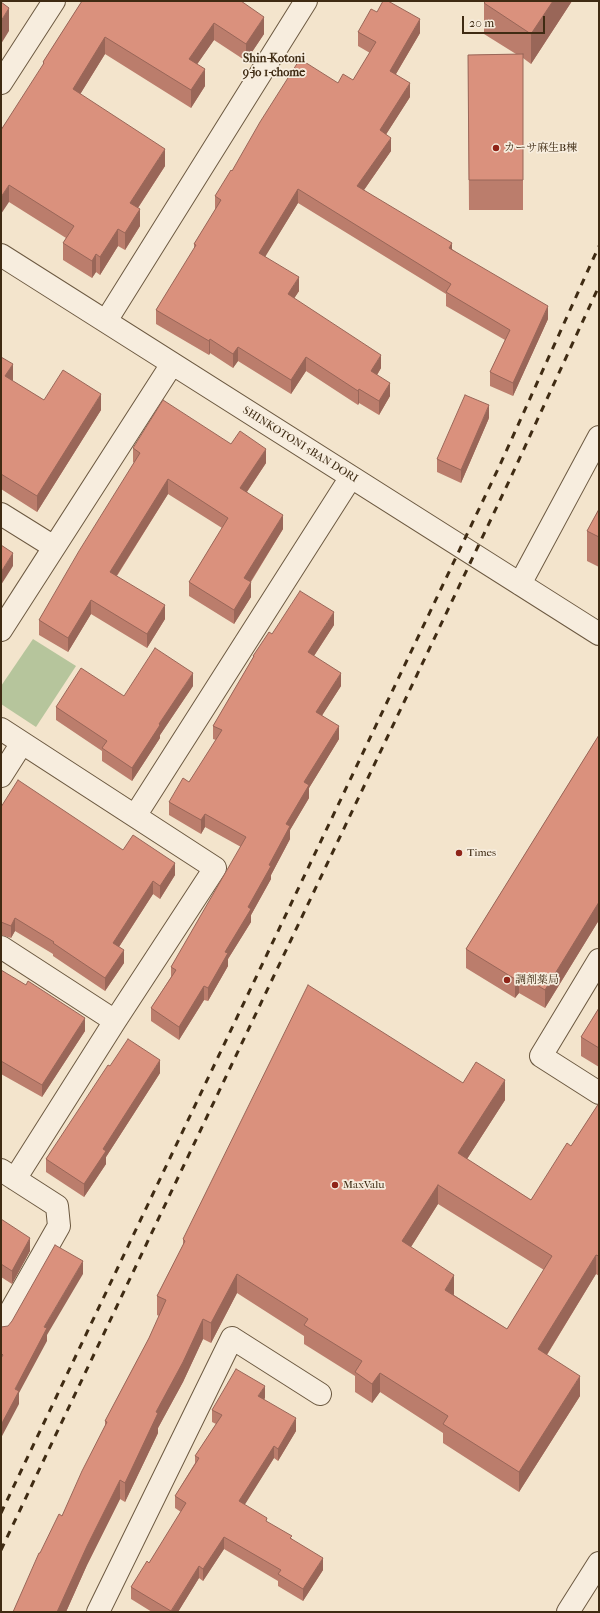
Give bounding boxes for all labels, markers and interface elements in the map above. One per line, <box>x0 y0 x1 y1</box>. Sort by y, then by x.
scale bar <box>464 8 547 34</box>
text: 20 m <box>469 16 494 30</box>
district label: Shin-Kotoni 9-jo 1-chome <box>243 52 305 80</box>
place label: カーサ麻生B棟 <box>504 141 577 155</box>
marker: カーサ麻生B棟 <box>491 143 501 153</box>
street label: SHINKOTONI 5BAN DORI <box>240 404 360 486</box>
place label: Times <box>467 846 496 860</box>
marker: Times <box>454 848 464 858</box>
place label: 調剤薬局 <box>515 973 559 987</box>
marker: 調剤薬局 <box>502 975 512 985</box>
place label: MaxValu <box>343 1178 384 1192</box>
marker: MaxValu <box>330 1180 340 1190</box>

